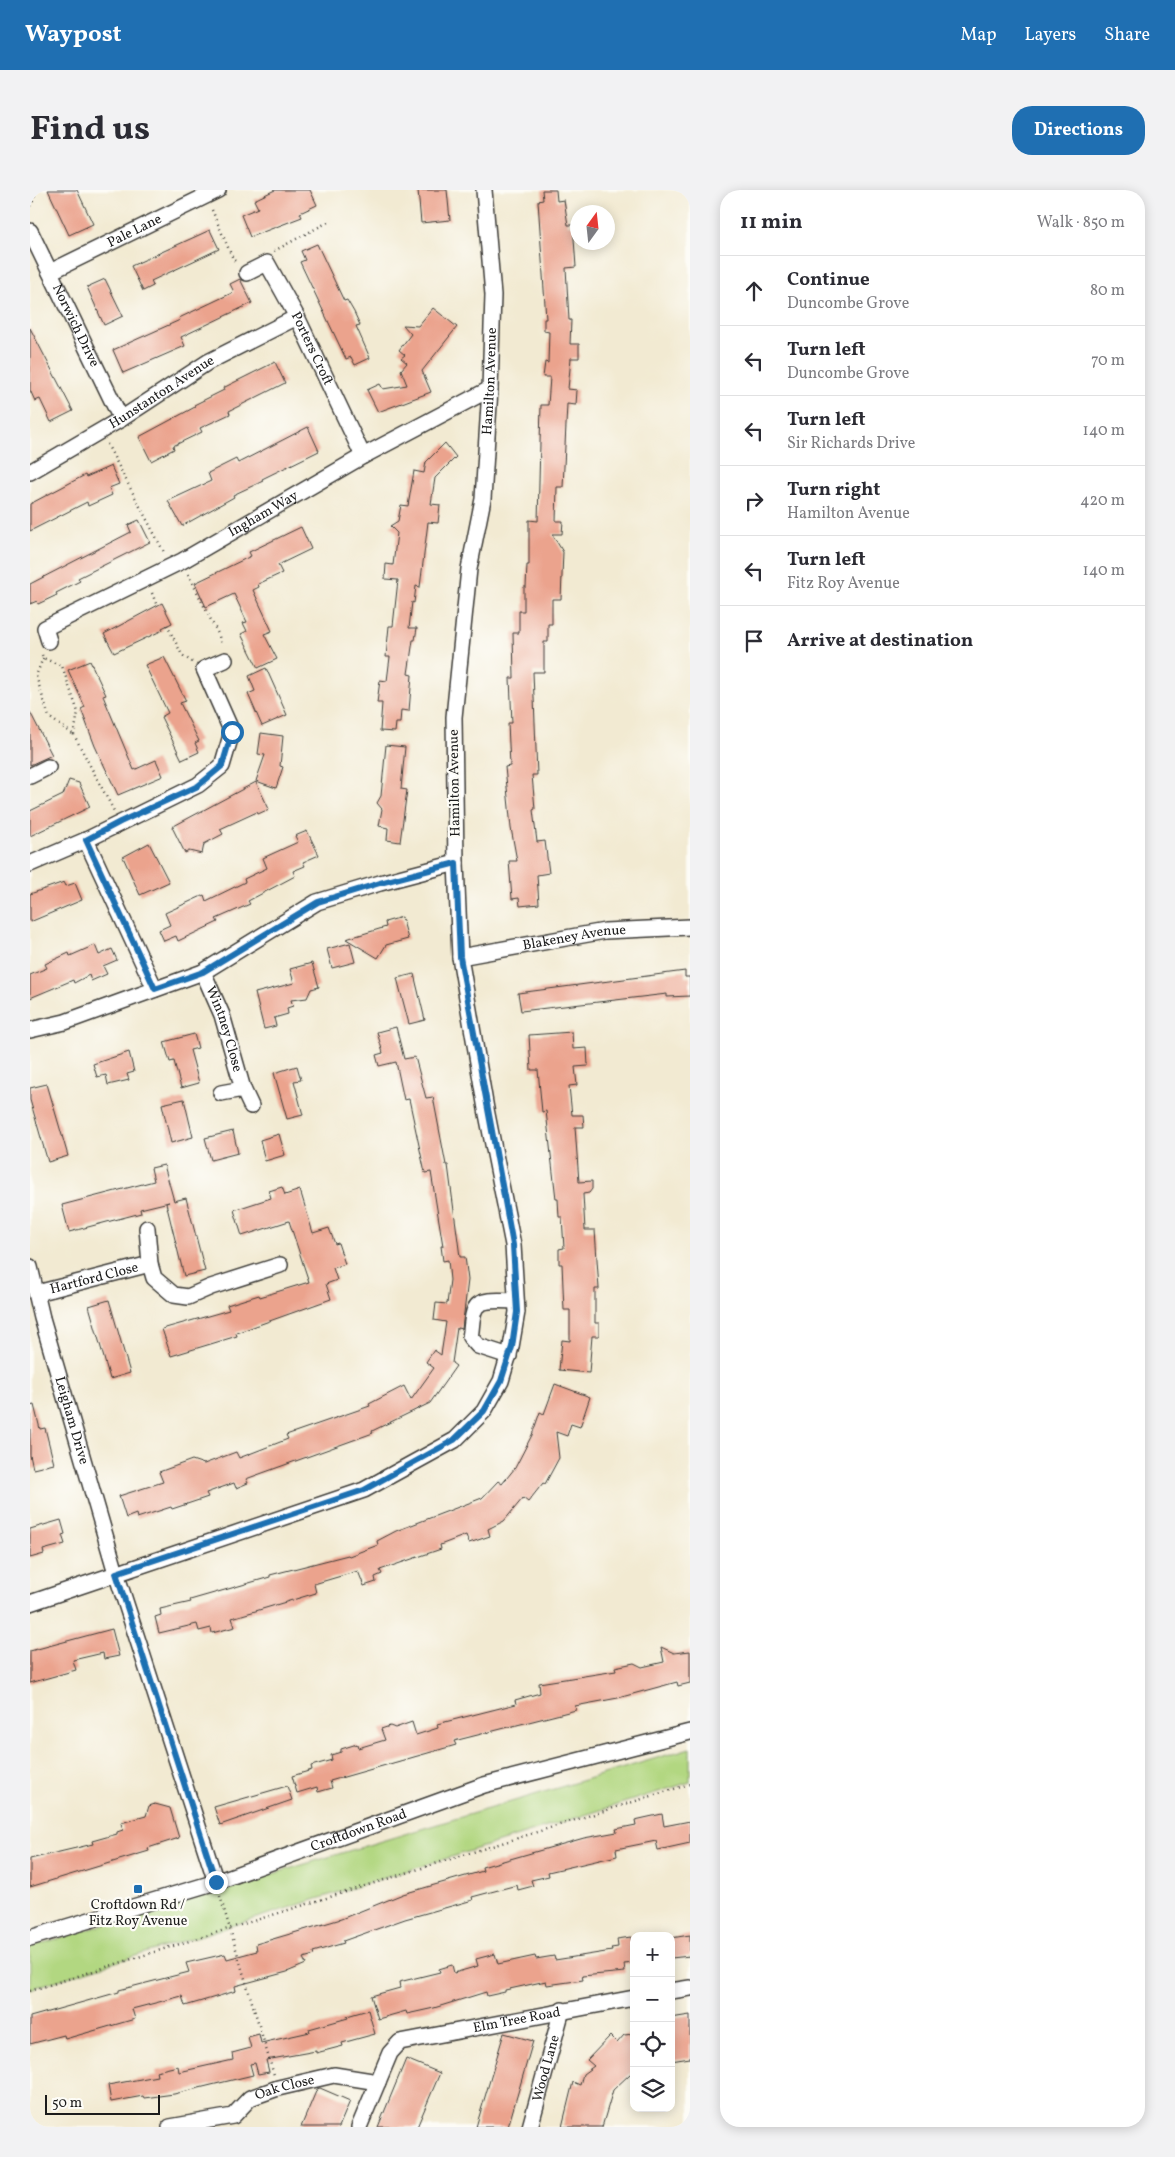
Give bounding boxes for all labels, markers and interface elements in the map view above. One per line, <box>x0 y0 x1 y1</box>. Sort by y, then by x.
text: Waypost <box>25 18 122 52</box>
text: Map <box>960 23 996 48</box>
text: Layers <box>1024 23 1076 48</box>
text: Share <box>1104 23 1150 48</box>
text: Find us <box>30 106 150 154</box>
button: Directions <box>1012 106 1145 155</box>
north arrow <box>570 205 615 250</box>
text: 11 min <box>740 208 803 237</box>
street label: Pale Lane <box>104 209 165 252</box>
text: Walk · 850 m <box>1037 212 1125 234</box>
text: Continue <box>787 267 870 293</box>
icon: ahead <box>740 277 768 305</box>
text: 80 m <box>1090 280 1125 302</box>
street label: Norwich Drive <box>48 281 104 371</box>
text: Duncombe Grove <box>787 293 909 315</box>
street label: Porters Croft <box>286 308 338 389</box>
street label: Hamilton Avenue <box>478 327 501 436</box>
text: Turn left <box>787 337 866 363</box>
icon: left <box>740 347 768 375</box>
text: 70 m <box>1091 350 1125 372</box>
street label: Hunstanton Avenue <box>105 351 218 433</box>
text: Duncombe Grove <box>787 363 909 385</box>
text: Turn left <box>787 407 866 433</box>
icon: left <box>740 417 768 445</box>
text: 140 m <box>1083 420 1125 442</box>
text: Sir Richards Drive <box>787 433 915 455</box>
text: Turn right <box>787 477 880 503</box>
street label: Ingham Way <box>225 486 302 542</box>
icon: right <box>740 487 768 515</box>
text: 420 m <box>1080 490 1125 512</box>
text: Hamilton Avenue <box>787 503 910 525</box>
text: Turn left <box>787 547 866 573</box>
icon: left <box>740 557 768 585</box>
text: 140 m <box>1083 560 1125 582</box>
text: Fitz Roy Avenue <box>787 573 900 595</box>
icon: arrive <box>740 627 768 655</box>
text: Arrive at destination <box>787 628 973 654</box>
route start <box>221 721 244 744</box>
street label: Hamilton Avenue <box>445 729 465 837</box>
street label: Blakeney Avenue <box>521 921 627 955</box>
street label: Wintney Close <box>201 983 247 1074</box>
street label: Hartford Close <box>48 1258 141 1299</box>
street label: Leigham Drive <box>50 1374 94 1467</box>
street label: Croftdown Road <box>308 1804 409 1856</box>
route end <box>205 1871 228 1894</box>
marker: Croftdown Rd / Fitz Roy Avenue <box>132 1883 144 1895</box>
place label: Croftdown Rd / Fitz Roy Avenue <box>89 1896 188 1931</box>
map controls <box>630 1932 675 2112</box>
button: + <box>630 1932 675 1977</box>
button: − <box>630 1977 675 2022</box>
street label: Elm Tree Road <box>472 2002 562 2038</box>
button: locate <box>630 2022 675 2067</box>
street label: Wood Lane <box>528 2032 564 2104</box>
button: layers <box>630 2067 675 2112</box>
street label: Oak Close <box>252 2070 317 2105</box>
scale bar <box>45 2092 160 2115</box>
text: 50 m <box>52 2094 82 2113</box>

